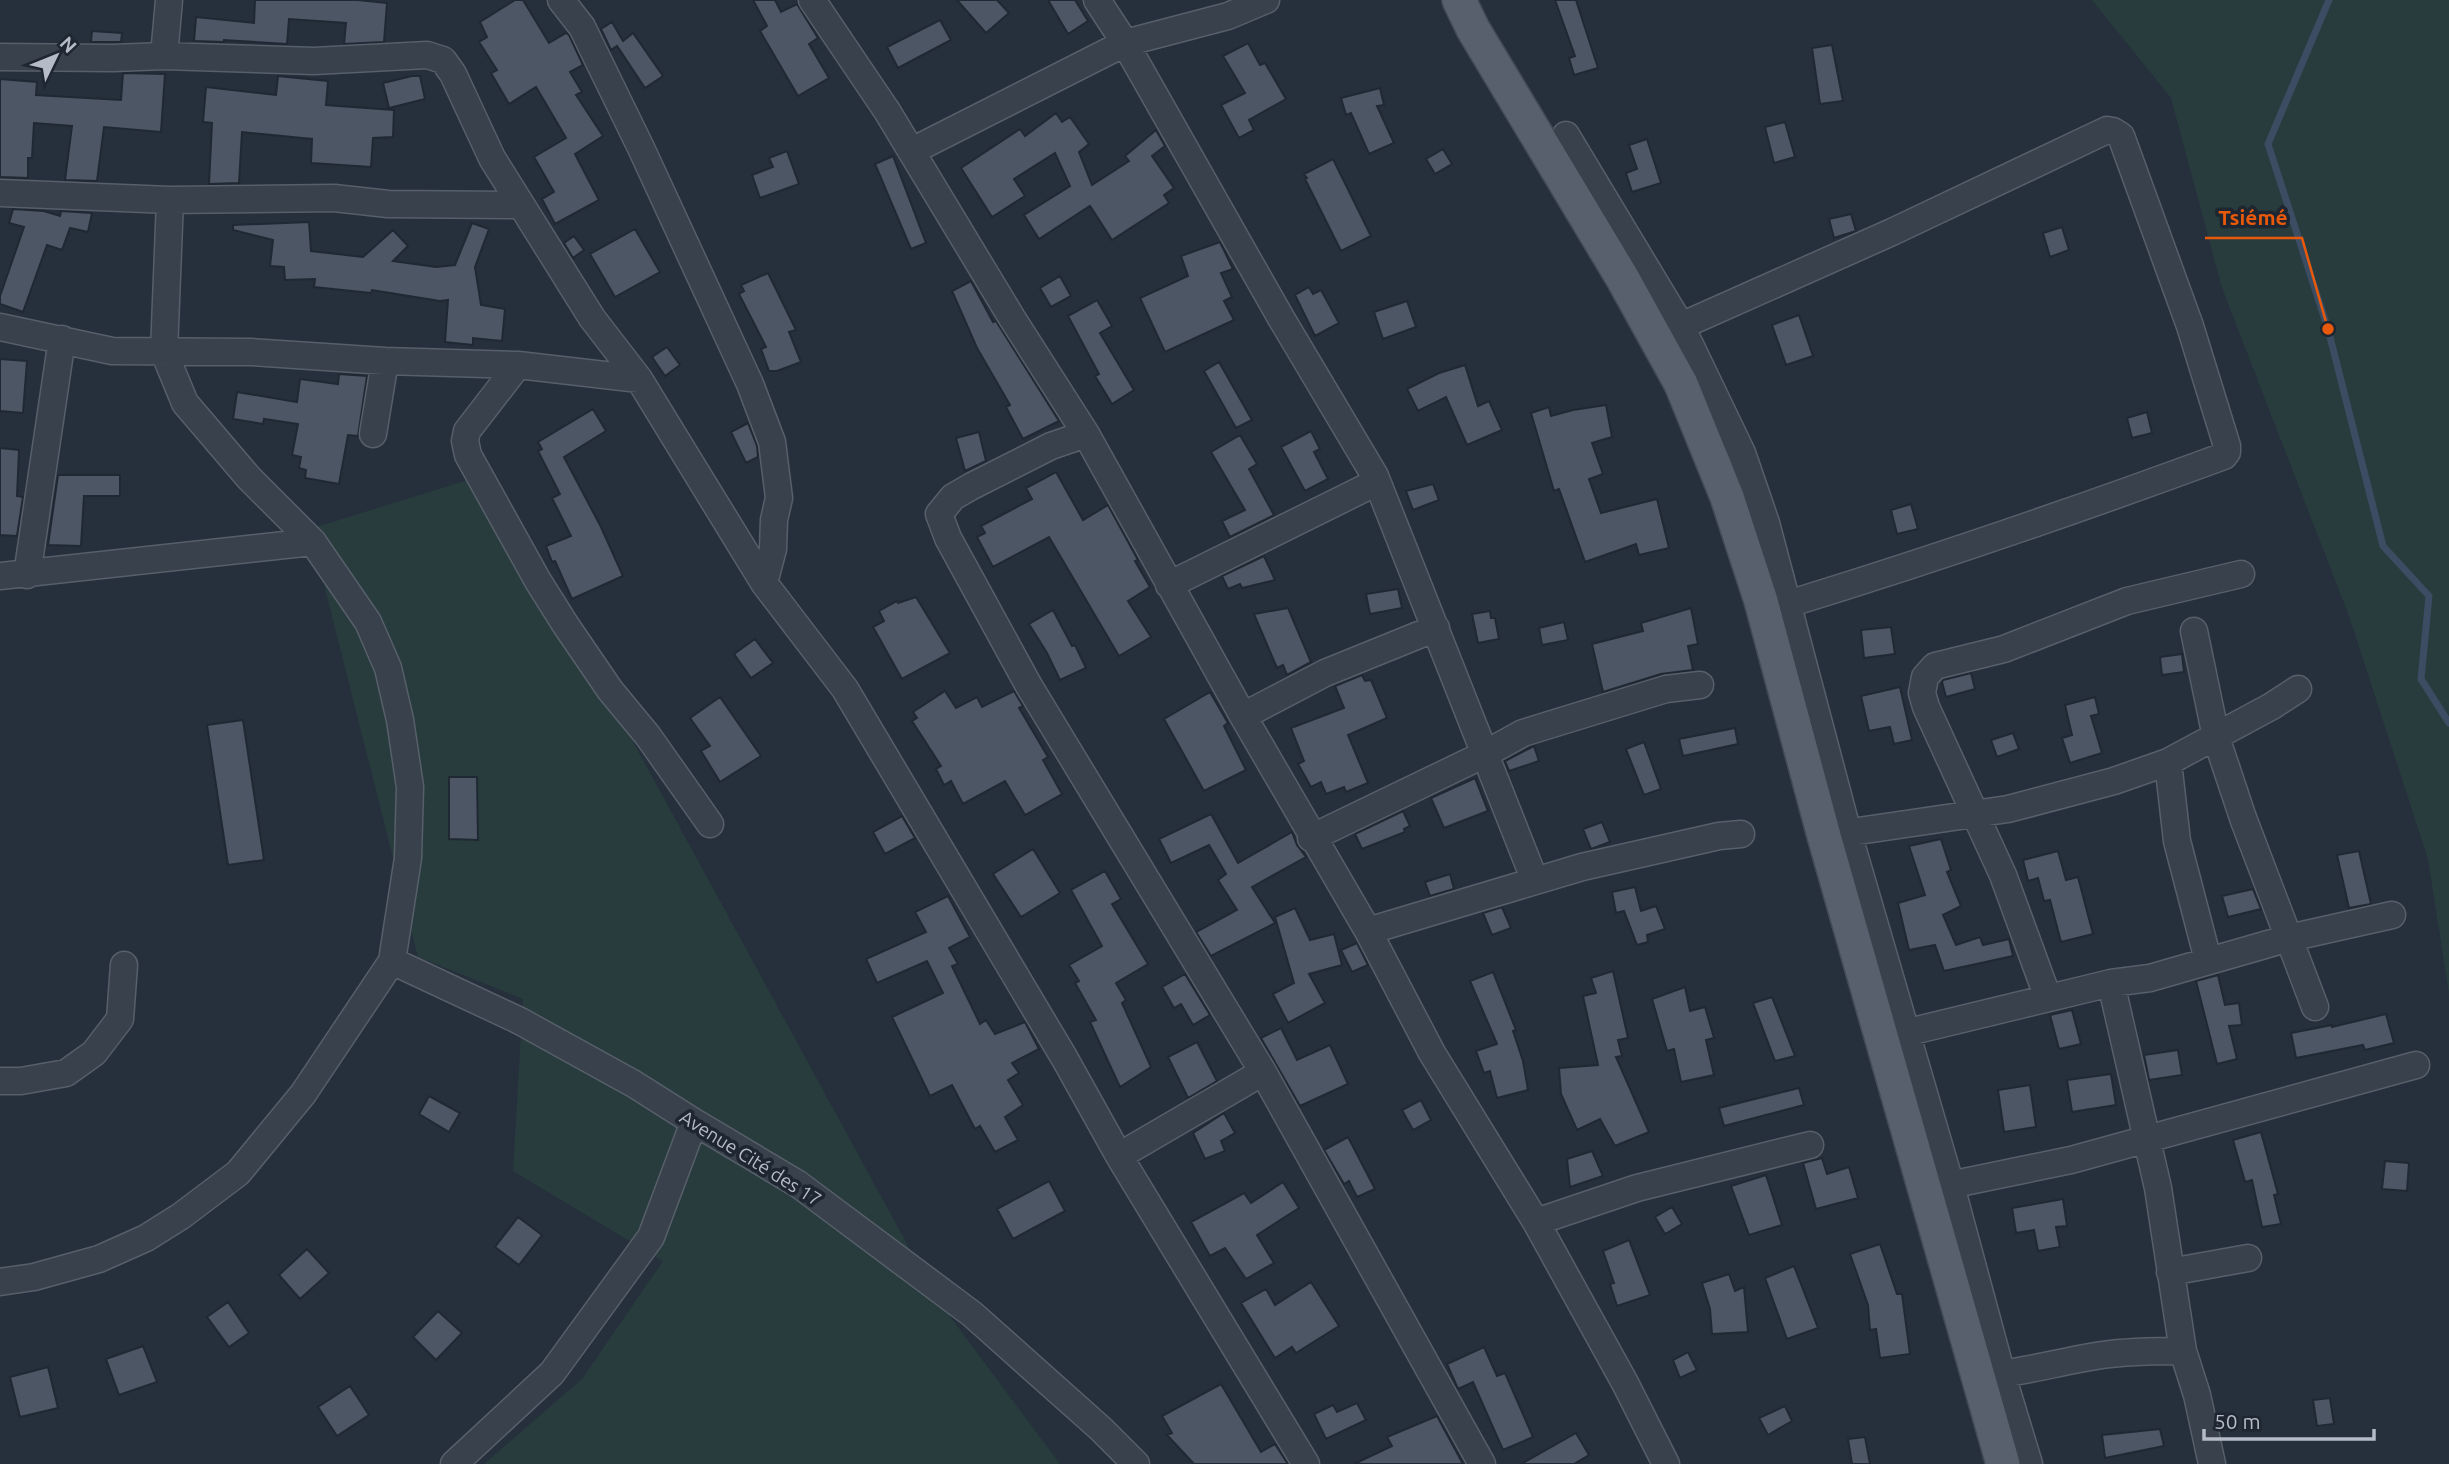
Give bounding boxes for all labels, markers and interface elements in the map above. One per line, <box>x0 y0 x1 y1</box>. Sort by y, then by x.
north arrow <box>21 21 91 91</box>
text: N <box>56 32 81 57</box>
callout: Tsiémé <box>2205 196 2302 238</box>
text: Tsiémé <box>2218 205 2288 229</box>
street label: Avenue Cité des 17 <box>676 1106 826 1210</box>
scale bar <box>2204 1398 2374 1442</box>
text: 50 m <box>2214 1409 2261 1433</box>

